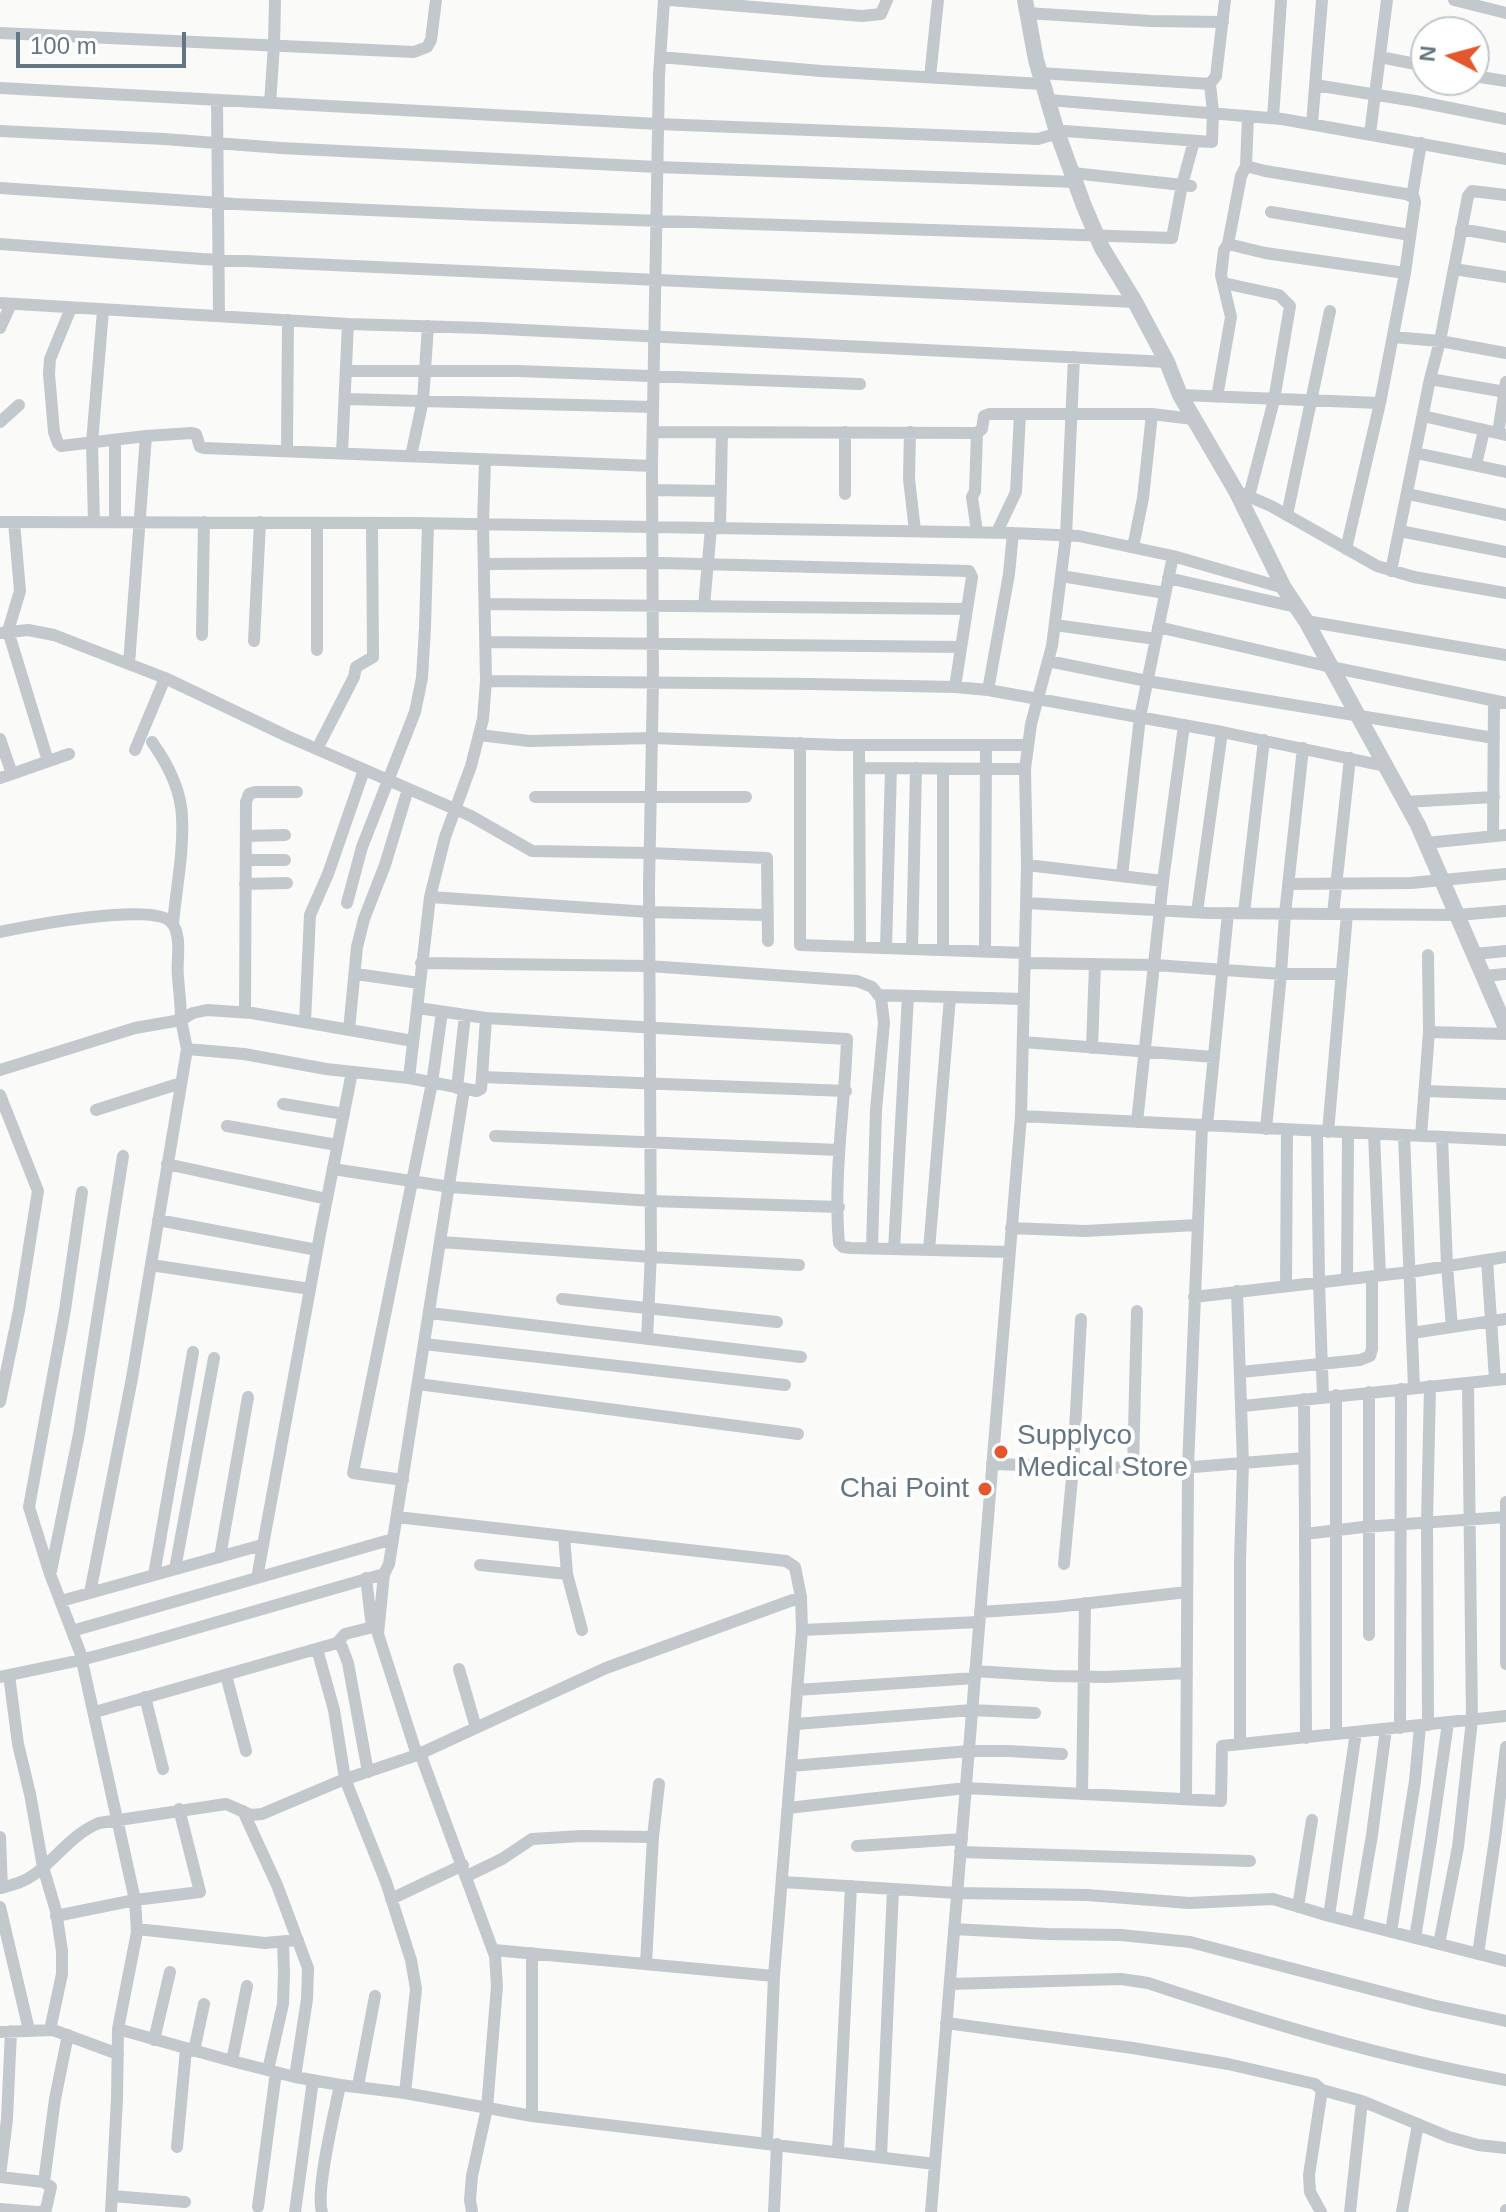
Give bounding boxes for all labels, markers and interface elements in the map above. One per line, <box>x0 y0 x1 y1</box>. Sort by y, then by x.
scale bar <box>20 16 190 66</box>
north arrow <box>1410 16 1490 96</box>
text: 100 m <box>30 32 97 59</box>
text: N <box>1414 44 1441 63</box>
place label: Supplyco Medical Store <box>1017 1419 1188 1485</box>
marker: Supplyco Medical Store <box>992 1443 1010 1461</box>
place label: Chai Point <box>840 1472 969 1506</box>
marker: Chai Point <box>976 1480 994 1498</box>

